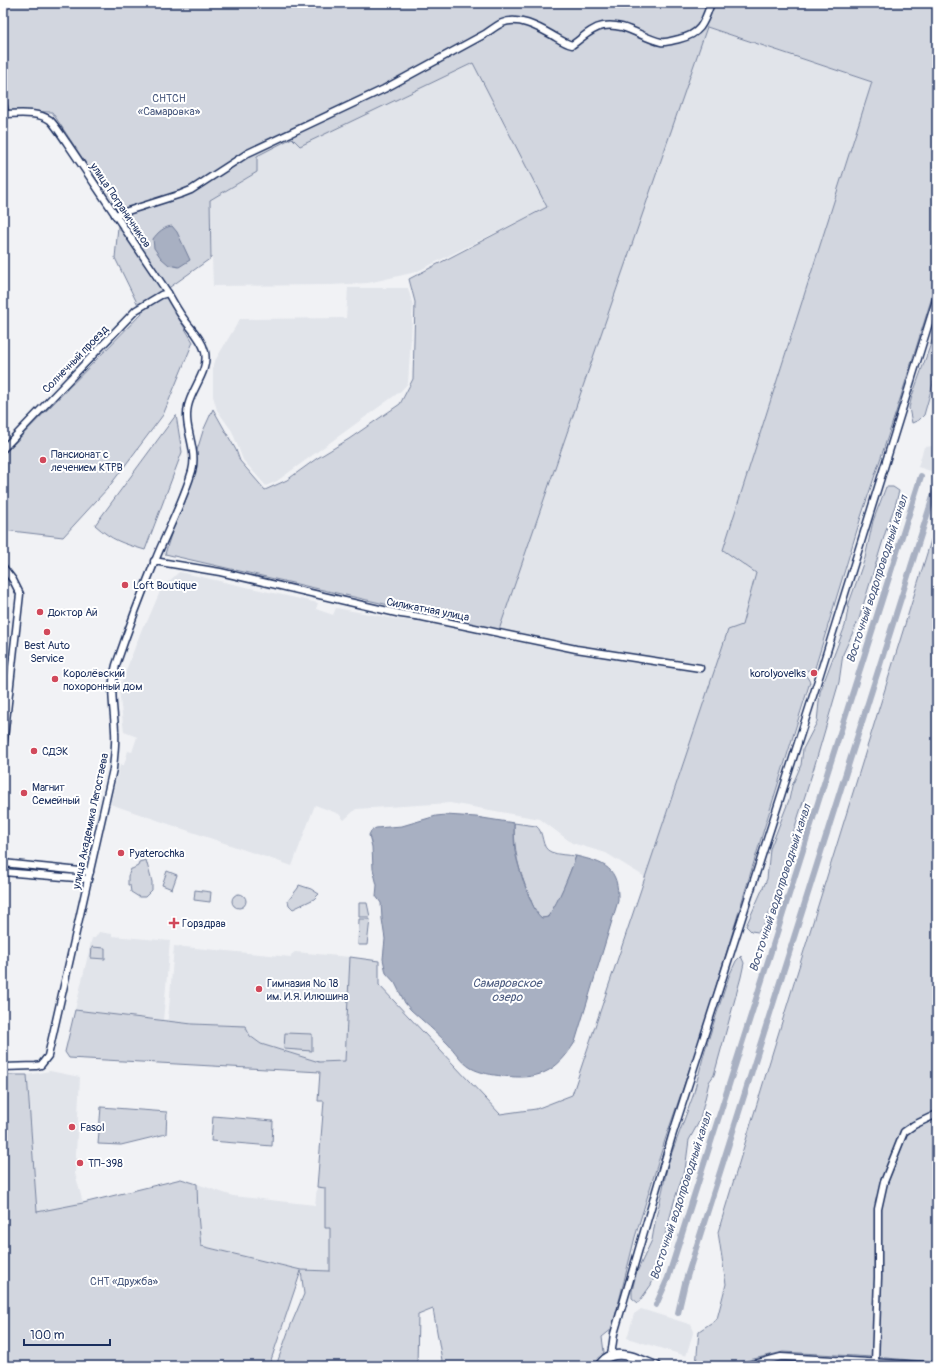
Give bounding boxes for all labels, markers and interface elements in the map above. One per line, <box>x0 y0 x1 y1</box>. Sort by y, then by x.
park label: СНТСН «Самаровка» <box>138 92 201 118</box>
street label: улица Пограничников <box>87 159 154 250</box>
street label: Солнечный проезд <box>40 322 111 396</box>
place label: Пансионат с лечением КТРВ <box>51 448 123 474</box>
marker: Пансионат с лечением КТРВ <box>38 455 48 465</box>
water label: Восточный водопроводный канал <box>843 492 912 665</box>
place label: Loft Boutique <box>133 579 197 592</box>
marker: Loft Boutique <box>120 580 130 590</box>
street label: Силикатная улица <box>385 595 470 624</box>
place label: Доктор Ай <box>47 606 98 619</box>
marker: Доктор Ай <box>35 607 45 617</box>
marker: Best Auto Service <box>42 627 52 637</box>
place label: Best Auto Service <box>24 639 70 665</box>
place label: Королёвский похоронный дом <box>63 667 143 693</box>
place label: korolyovelks <box>750 667 806 680</box>
marker: korolyovelks <box>809 668 819 678</box>
marker: Королёвский похоронный дом <box>50 674 60 684</box>
place label: СДЭК <box>42 745 68 758</box>
marker: СДЭК <box>29 746 39 756</box>
street label: улица Академика Легостаева <box>70 752 111 891</box>
place label: Магнит Семейный <box>32 781 80 807</box>
marker: Магнит Семейный <box>19 788 29 798</box>
water label: Восточный водопроводный канал <box>746 801 815 974</box>
place label: Pyaterochka <box>129 847 184 860</box>
marker: Pyaterochka <box>116 848 126 858</box>
place label: Горздрав <box>182 917 226 930</box>
marker: Горздрав <box>169 918 179 928</box>
water label: Самаровское озеро <box>472 976 543 1005</box>
place label: Гимназия № 18 им. И.Я. Илюшина <box>267 977 348 1003</box>
marker: Гимназия № 18 им. И.Я. Илюшина <box>254 984 264 994</box>
water label: Восточный водопроводный канал <box>647 1109 716 1282</box>
place label: Fasol <box>80 1121 105 1134</box>
marker: Fasol <box>67 1122 77 1132</box>
place label: ТП-398 <box>88 1157 123 1170</box>
marker: ТП-398 <box>75 1158 85 1168</box>
park label: СНТ «Дружба» <box>90 1275 159 1288</box>
scale bar <box>24 1321 110 1347</box>
text: 100 m <box>30 1328 65 1343</box>

